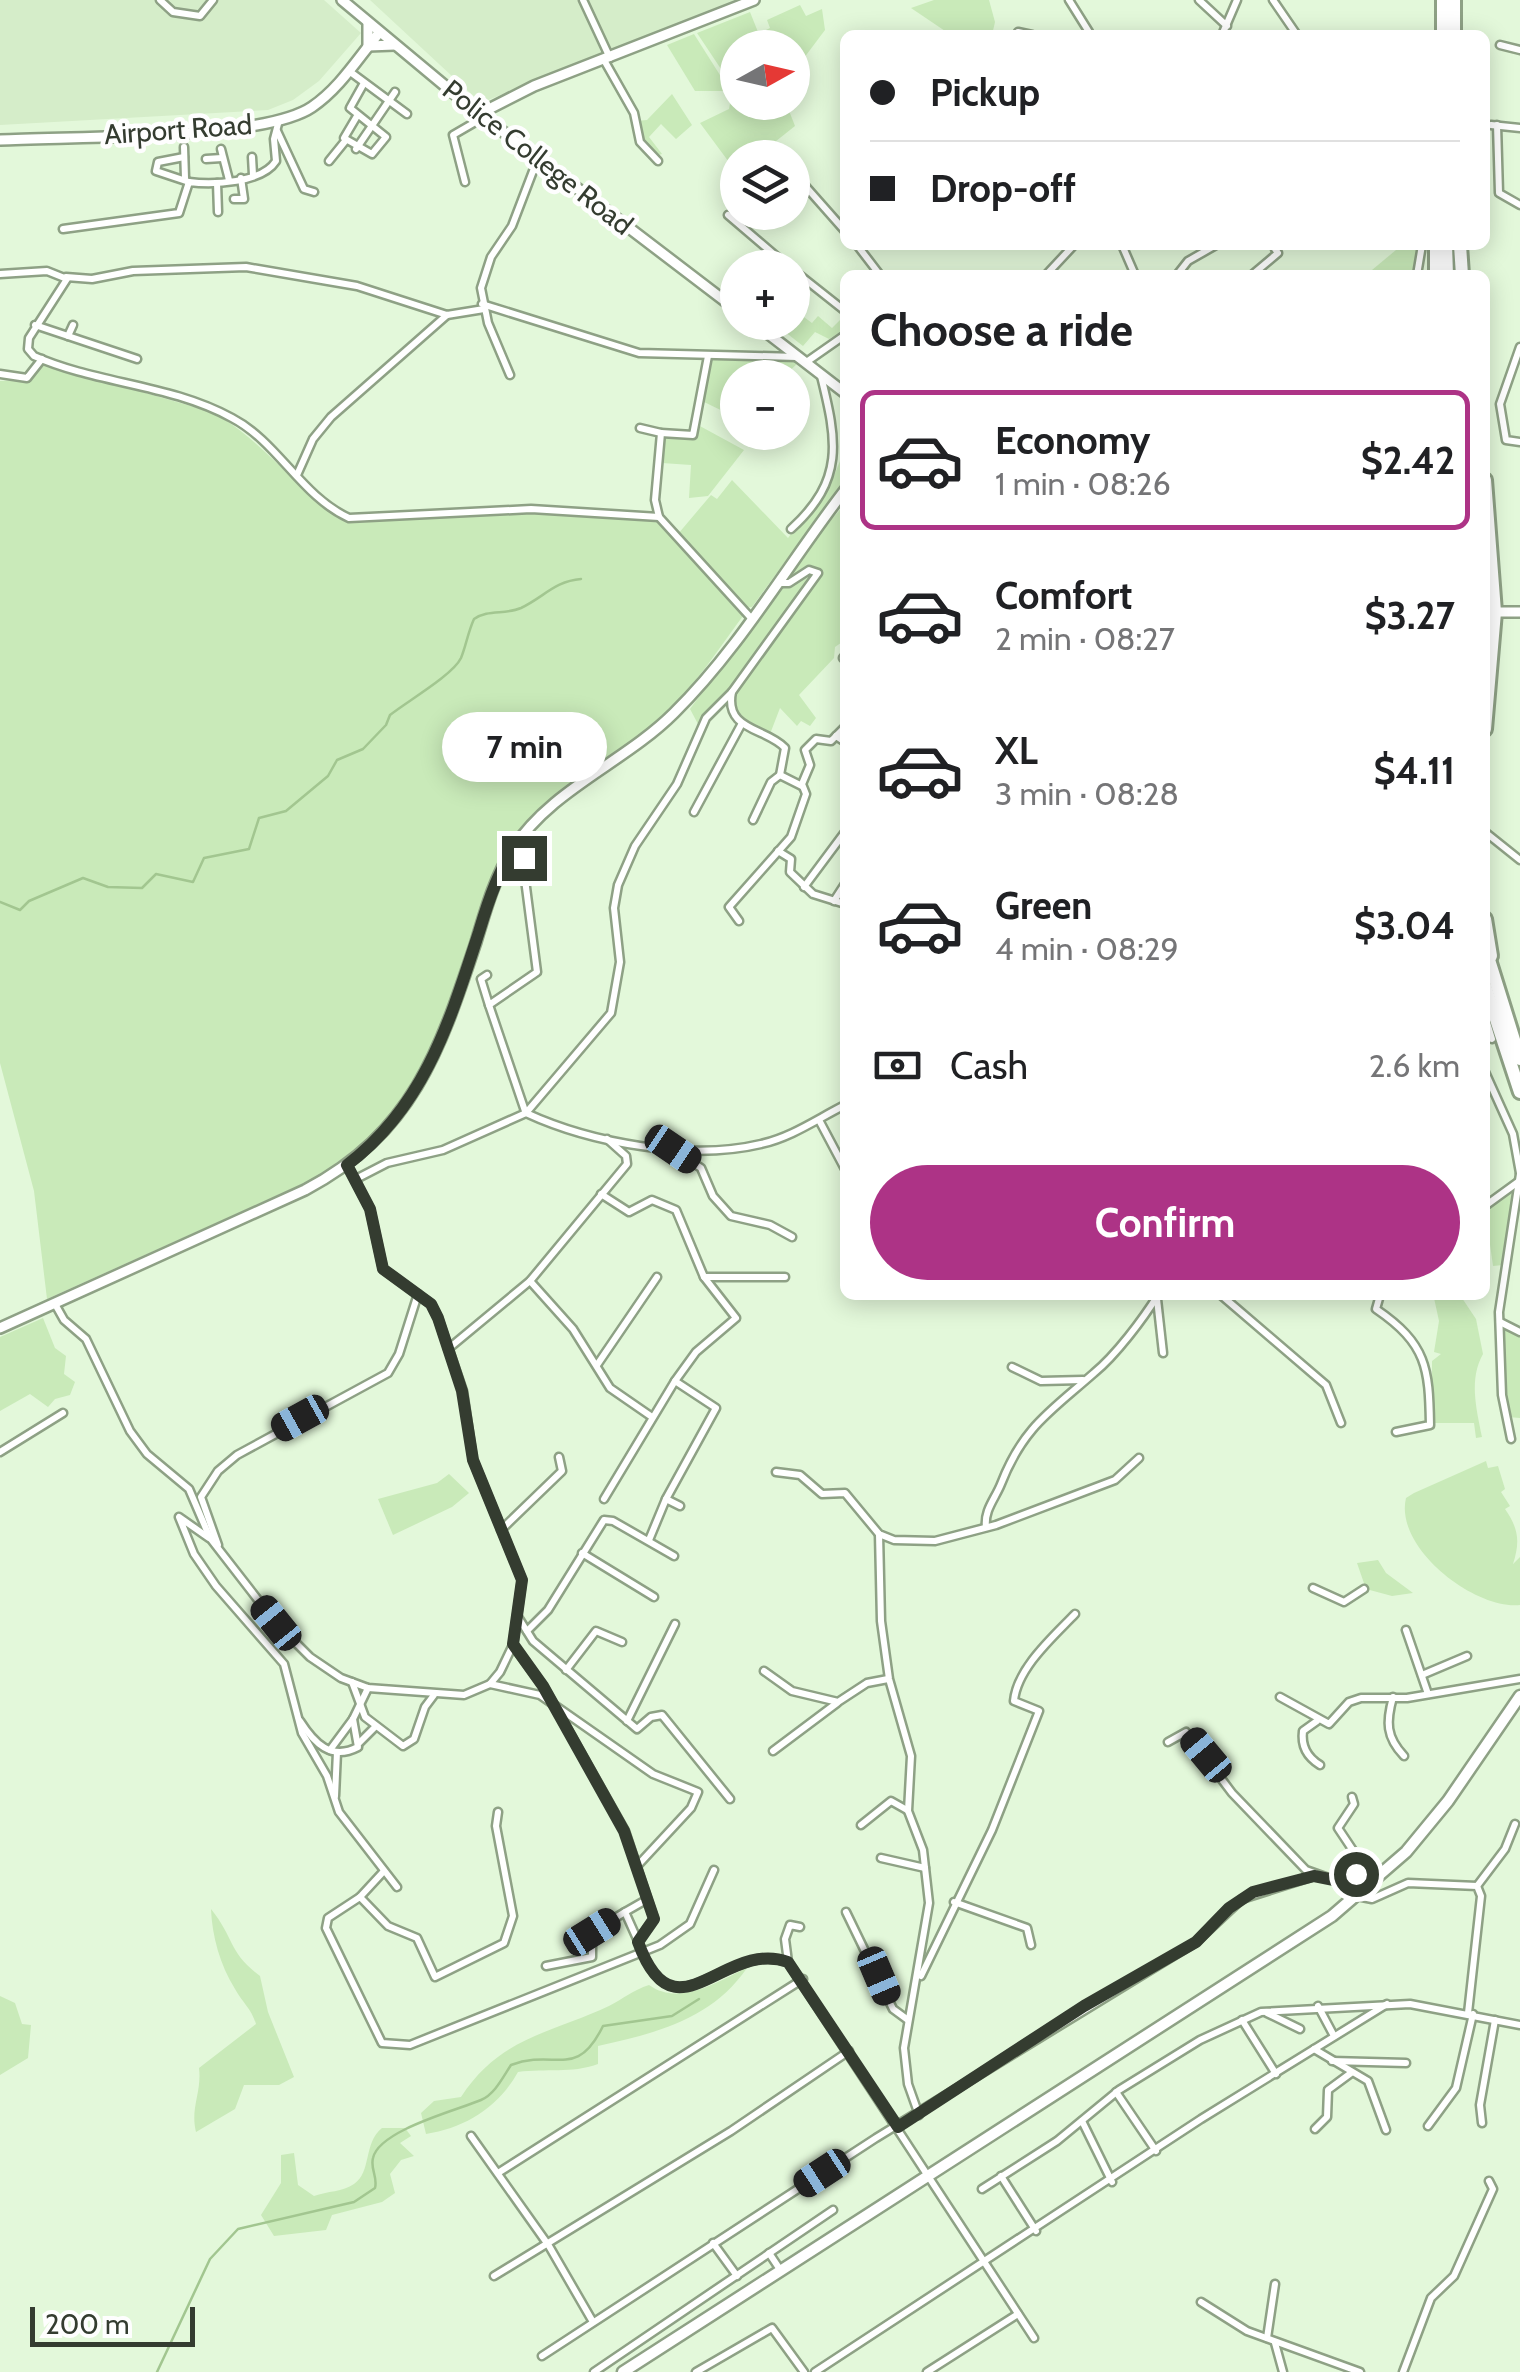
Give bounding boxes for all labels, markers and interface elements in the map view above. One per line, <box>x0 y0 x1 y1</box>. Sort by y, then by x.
north arrow <box>720 30 810 120</box>
map controls <box>720 30 810 450</box>
text: Pickup <box>930 69 1040 116</box>
street label: Police College Road <box>436 72 640 242</box>
street label: Airport Road <box>103 107 253 151</box>
button: layers <box>720 140 810 230</box>
text: Drop-off <box>930 165 1076 212</box>
button: + <box>720 250 810 340</box>
text: Choose a ride <box>870 303 1133 357</box>
button: − <box>720 360 810 450</box>
icon: car <box>875 415 965 505</box>
text: Economy <box>995 417 1150 464</box>
text: $2.42 <box>1361 437 1455 484</box>
text: 1 min · 08:26 <box>995 464 1171 503</box>
icon: car <box>875 570 965 660</box>
text: Comfort <box>995 572 1132 619</box>
text: $3.27 <box>1365 592 1455 639</box>
text: 2 min · 08:27 <box>995 619 1175 658</box>
callout: 7 min <box>442 713 606 783</box>
icon: car <box>875 725 965 815</box>
text: 7 min <box>486 727 563 766</box>
text: XL <box>995 727 1038 774</box>
text: $4.11 <box>1374 747 1455 794</box>
text: 3 min · 08:28 <box>995 774 1179 813</box>
route end <box>502 836 547 881</box>
icon: car <box>875 880 965 970</box>
text: Green <box>995 882 1092 929</box>
text: $3.04 <box>1354 902 1455 949</box>
text: 4 min · 08:29 <box>995 929 1179 968</box>
icon: cash <box>870 1038 925 1093</box>
text: Cash <box>950 1042 1028 1089</box>
text: 2.6 km <box>1369 1046 1460 1085</box>
car <box>640 1120 706 1178</box>
button: Confirm <box>870 1165 1460 1280</box>
car <box>266 1390 334 1446</box>
car <box>245 1590 307 1656</box>
car <box>1175 1722 1237 1788</box>
route start <box>1334 1852 1379 1897</box>
car <box>559 1903 625 1961</box>
car <box>853 1943 905 2009</box>
car <box>789 2144 855 2202</box>
scale bar <box>30 2302 195 2346</box>
text: 200 m <box>45 2307 130 2341</box>

